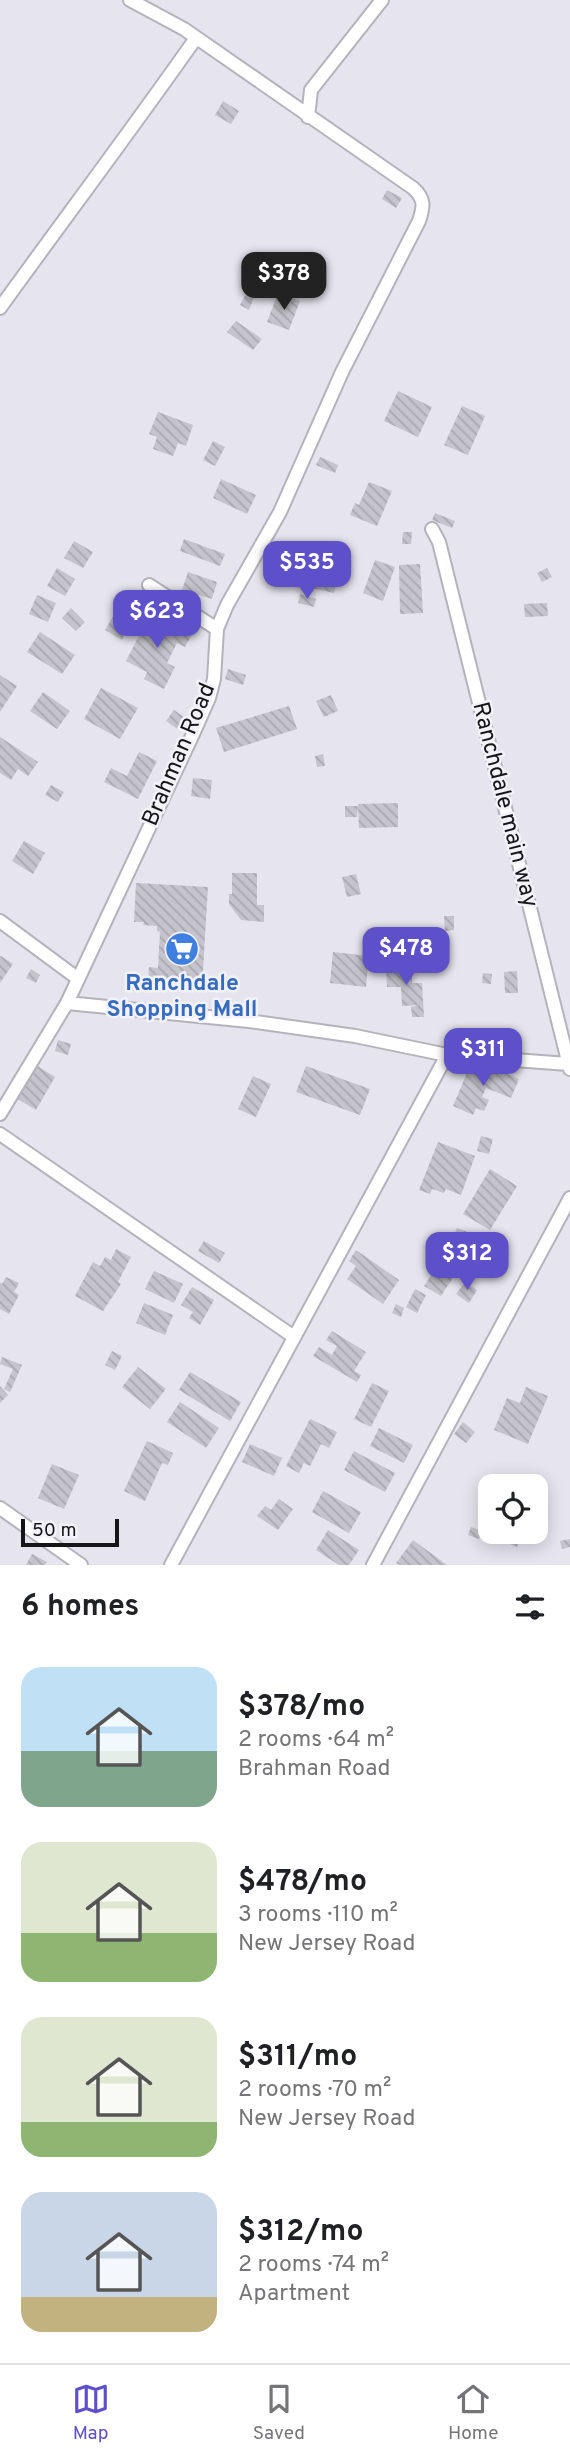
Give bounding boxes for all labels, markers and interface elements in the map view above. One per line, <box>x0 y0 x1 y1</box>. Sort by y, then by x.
pin: $378 <box>243 252 325 312</box>
text: $378 <box>257 260 311 289</box>
pin: $535 <box>266 542 348 601</box>
text: $535 <box>279 549 335 578</box>
pin: $623 <box>116 590 198 650</box>
text: $623 <box>129 598 185 627</box>
street label: Brahman Road <box>137 679 223 831</box>
street label: Ranchdale main way <box>464 699 544 911</box>
pin: $478 <box>365 928 447 987</box>
supermarket icon: Ranchdale Shopping Mall <box>163 930 201 968</box>
text: $478 <box>379 935 433 964</box>
place label: Ranchdale Shopping Mall <box>106 970 258 1025</box>
pin: $311 <box>442 1028 524 1088</box>
text: $311 <box>460 1036 506 1065</box>
pin: $312 <box>426 1232 508 1292</box>
text: $312 <box>442 1240 492 1269</box>
map controls <box>478 1474 548 1544</box>
button: locate <box>478 1474 548 1544</box>
scale bar <box>21 1516 119 1548</box>
text: 50 m <box>32 1519 77 1543</box>
icon: filters <box>511 1588 549 1626</box>
text: 6 homes <box>21 1589 139 1626</box>
text: $378/mo <box>238 1689 365 1726</box>
icon: home <box>77 1695 161 1779</box>
text: 2 rooms · 64 m² <box>238 1726 394 1755</box>
text: Brahman Road <box>238 1755 391 1784</box>
text: $478/mo <box>238 1864 367 1901</box>
icon: home <box>77 1870 161 1954</box>
text: 3 rooms · 110 m² <box>238 1901 398 1930</box>
text: New Jersey Road <box>238 1930 416 1959</box>
text: $311/mo <box>238 2039 357 2076</box>
icon: home <box>77 2045 161 2129</box>
text: 2 rooms · 70 m² <box>238 2076 391 2105</box>
text: New Jersey Road <box>238 2105 416 2134</box>
text: $312/mo <box>238 2214 364 2251</box>
icon: home <box>77 2220 161 2304</box>
text: 2 rooms · 74 m² <box>238 2251 389 2280</box>
text: Apartment <box>238 2280 350 2309</box>
tab: Map <box>72 2380 110 2446</box>
tab: Saved <box>253 2380 305 2446</box>
tab: Home <box>448 2380 498 2446</box>

